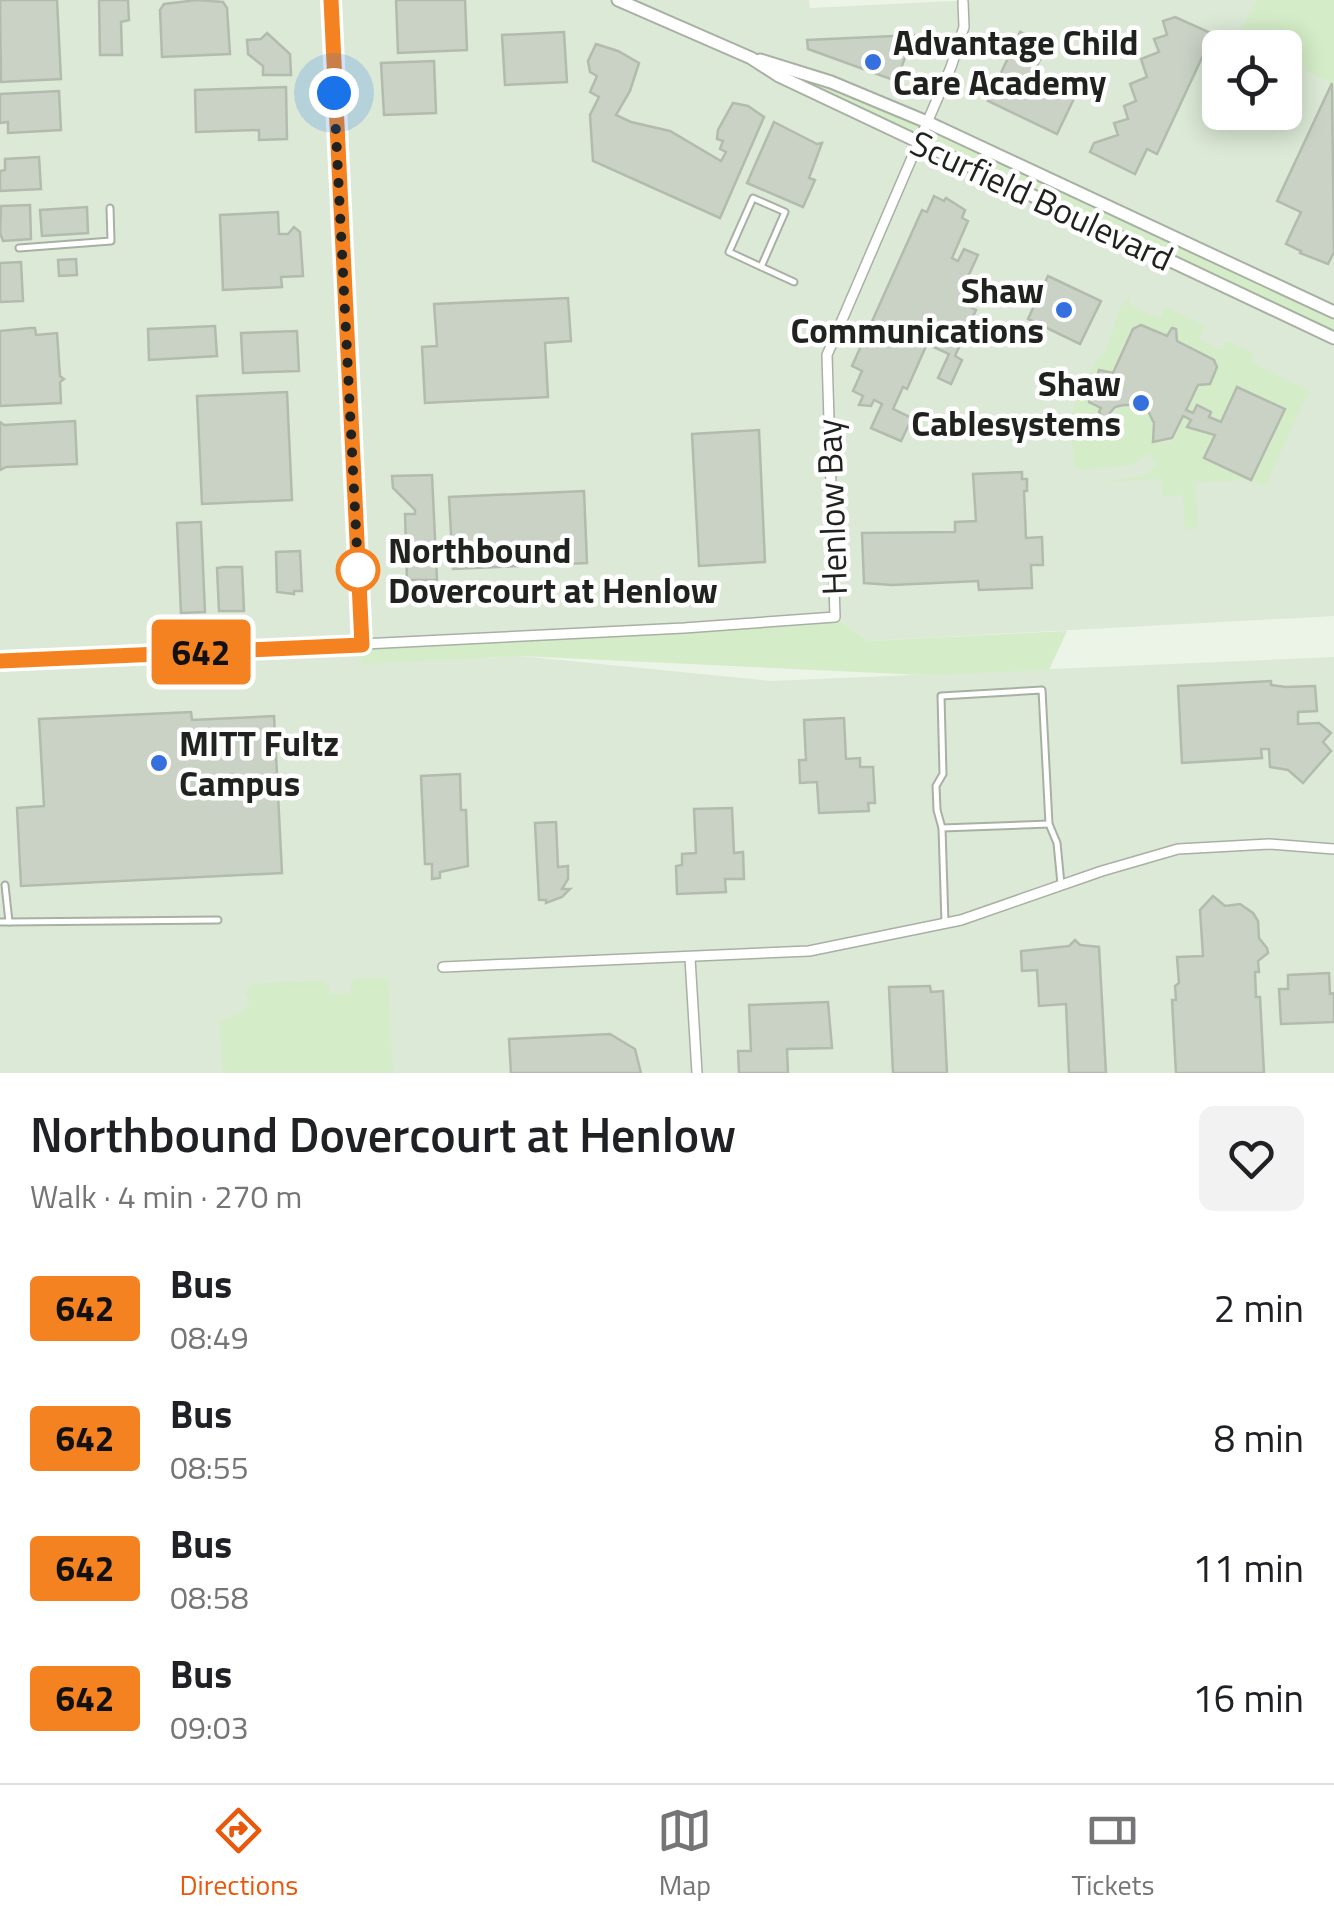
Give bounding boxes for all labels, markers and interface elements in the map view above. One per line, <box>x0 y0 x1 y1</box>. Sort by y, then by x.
place label: Advantage Child Care Academy <box>893 15 1139 109</box>
map controls <box>1202 30 1302 130</box>
button: locate <box>1202 30 1302 130</box>
marker: Advantage Child Care Academy <box>862 51 884 73</box>
your location <box>309 68 359 118</box>
street label: Scurfield Boulevard <box>902 115 1182 285</box>
place label: Shaw Communications <box>790 263 1044 357</box>
marker: Shaw Communications <box>1053 299 1075 321</box>
place label: Shaw Cablesystems <box>911 356 1121 450</box>
marker: Shaw Cablesystems <box>1130 392 1152 414</box>
street label: Henlow Bay <box>801 418 861 596</box>
place label: Northbound Dovercourt at Henlow <box>388 523 718 617</box>
marker: Northbound Dovercourt at Henlow <box>337 549 379 591</box>
line badge: 642 <box>144 620 258 684</box>
text: 642 <box>172 625 230 679</box>
place label: MITT Fultz Campus <box>179 716 339 810</box>
marker: MITT Fultz Campus <box>148 752 170 774</box>
text: Northbound Dovercourt at Henlow <box>30 1098 736 1171</box>
button: heart <box>1199 1106 1304 1211</box>
text: Walk · 4 min · 270 m <box>30 1172 302 1220</box>
text: Bus <box>170 1255 232 1313</box>
text: 2 min <box>1214 1279 1304 1337</box>
text: 642 <box>56 1281 114 1335</box>
text: 08:49 <box>170 1313 249 1361</box>
text: Bus <box>170 1385 232 1443</box>
text: 8 min <box>1214 1409 1304 1467</box>
text: 642 <box>56 1411 114 1465</box>
text: 08:55 <box>170 1443 249 1491</box>
text: Bus <box>170 1515 232 1573</box>
text: 11 min <box>1193 1539 1304 1597</box>
text: 642 <box>56 1541 114 1595</box>
text: 08:58 <box>170 1573 249 1621</box>
text: Bus <box>170 1645 232 1703</box>
text: 16 min <box>1193 1669 1304 1727</box>
text: 642 <box>56 1671 114 1725</box>
text: 09:03 <box>170 1703 249 1751</box>
tab: Directions <box>180 1803 298 1906</box>
tab: Map <box>657 1803 712 1906</box>
tab: Tickets <box>1071 1803 1154 1906</box>

